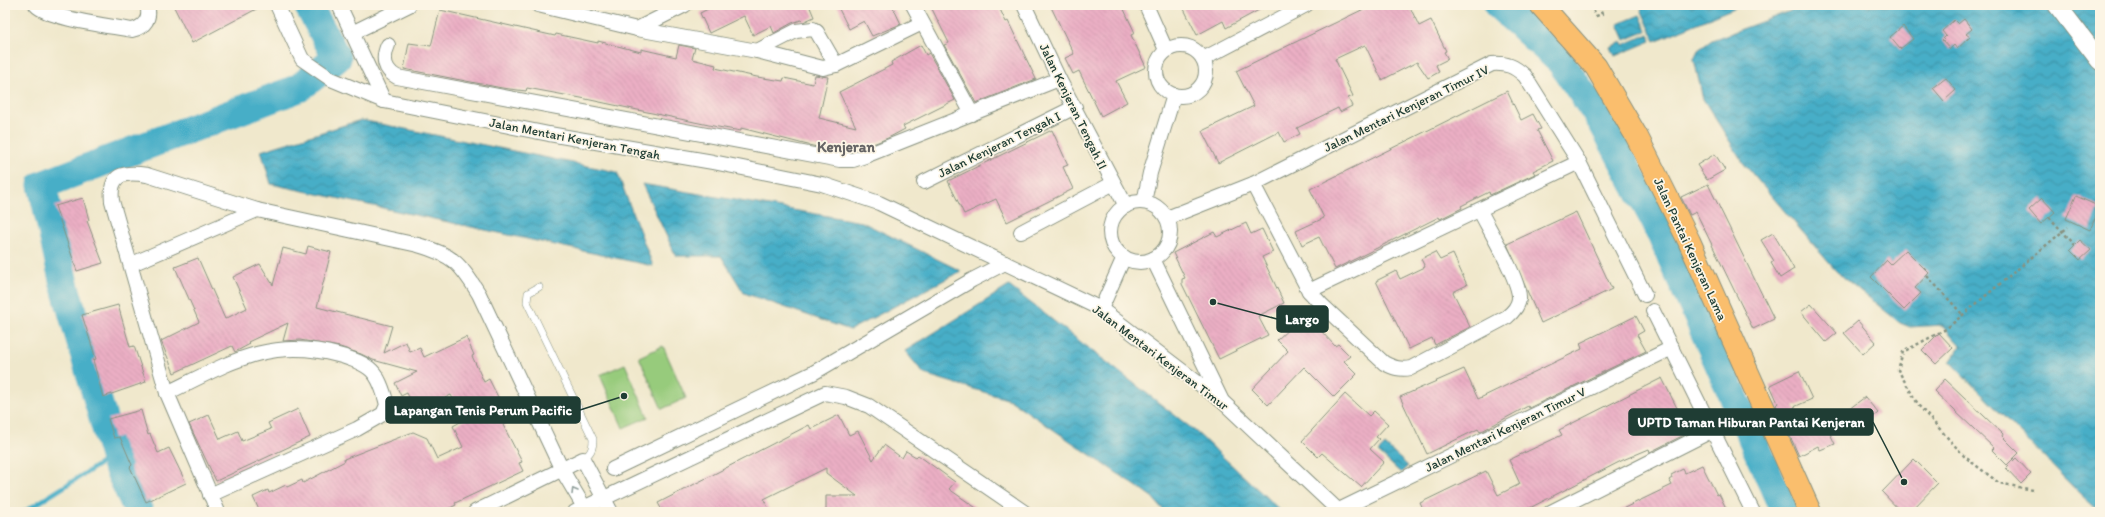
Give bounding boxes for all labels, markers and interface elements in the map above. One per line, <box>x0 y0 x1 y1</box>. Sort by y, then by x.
street label: Jalan Kenjeran Tengah II <box>1037 41 1111 171</box>
street label: Jalan Mentari Kenjeran Timur IV <box>1321 62 1491 155</box>
street label: Jalan Kenjeran Tengah I <box>935 108 1063 181</box>
street label: Jalan Mentari Kenjeran Tengah <box>488 115 662 162</box>
district label: Kenjeran <box>817 138 876 157</box>
street label: Jalan Pantai Kenjeran Lama <box>1651 176 1730 323</box>
street label: Jalan Mentari Kenjeran Timur <box>1090 301 1232 413</box>
callout: Largo <box>1277 306 1328 332</box>
text: Largo <box>1285 311 1319 328</box>
street label: Jalan Mentari Kenjeran Timur V <box>1422 384 1588 475</box>
callout: Lapangan Tenis Perum Pacific <box>386 397 580 423</box>
text: Lapangan Tenis Perum Pacific <box>394 402 573 419</box>
callout: UPTD Taman Hiburan Pantai Kenjeran <box>1629 409 1873 435</box>
text: UPTD Taman Hiburan Pantai Kenjeran <box>1637 414 1865 431</box>
one-way arrow <box>572 488 579 495</box>

